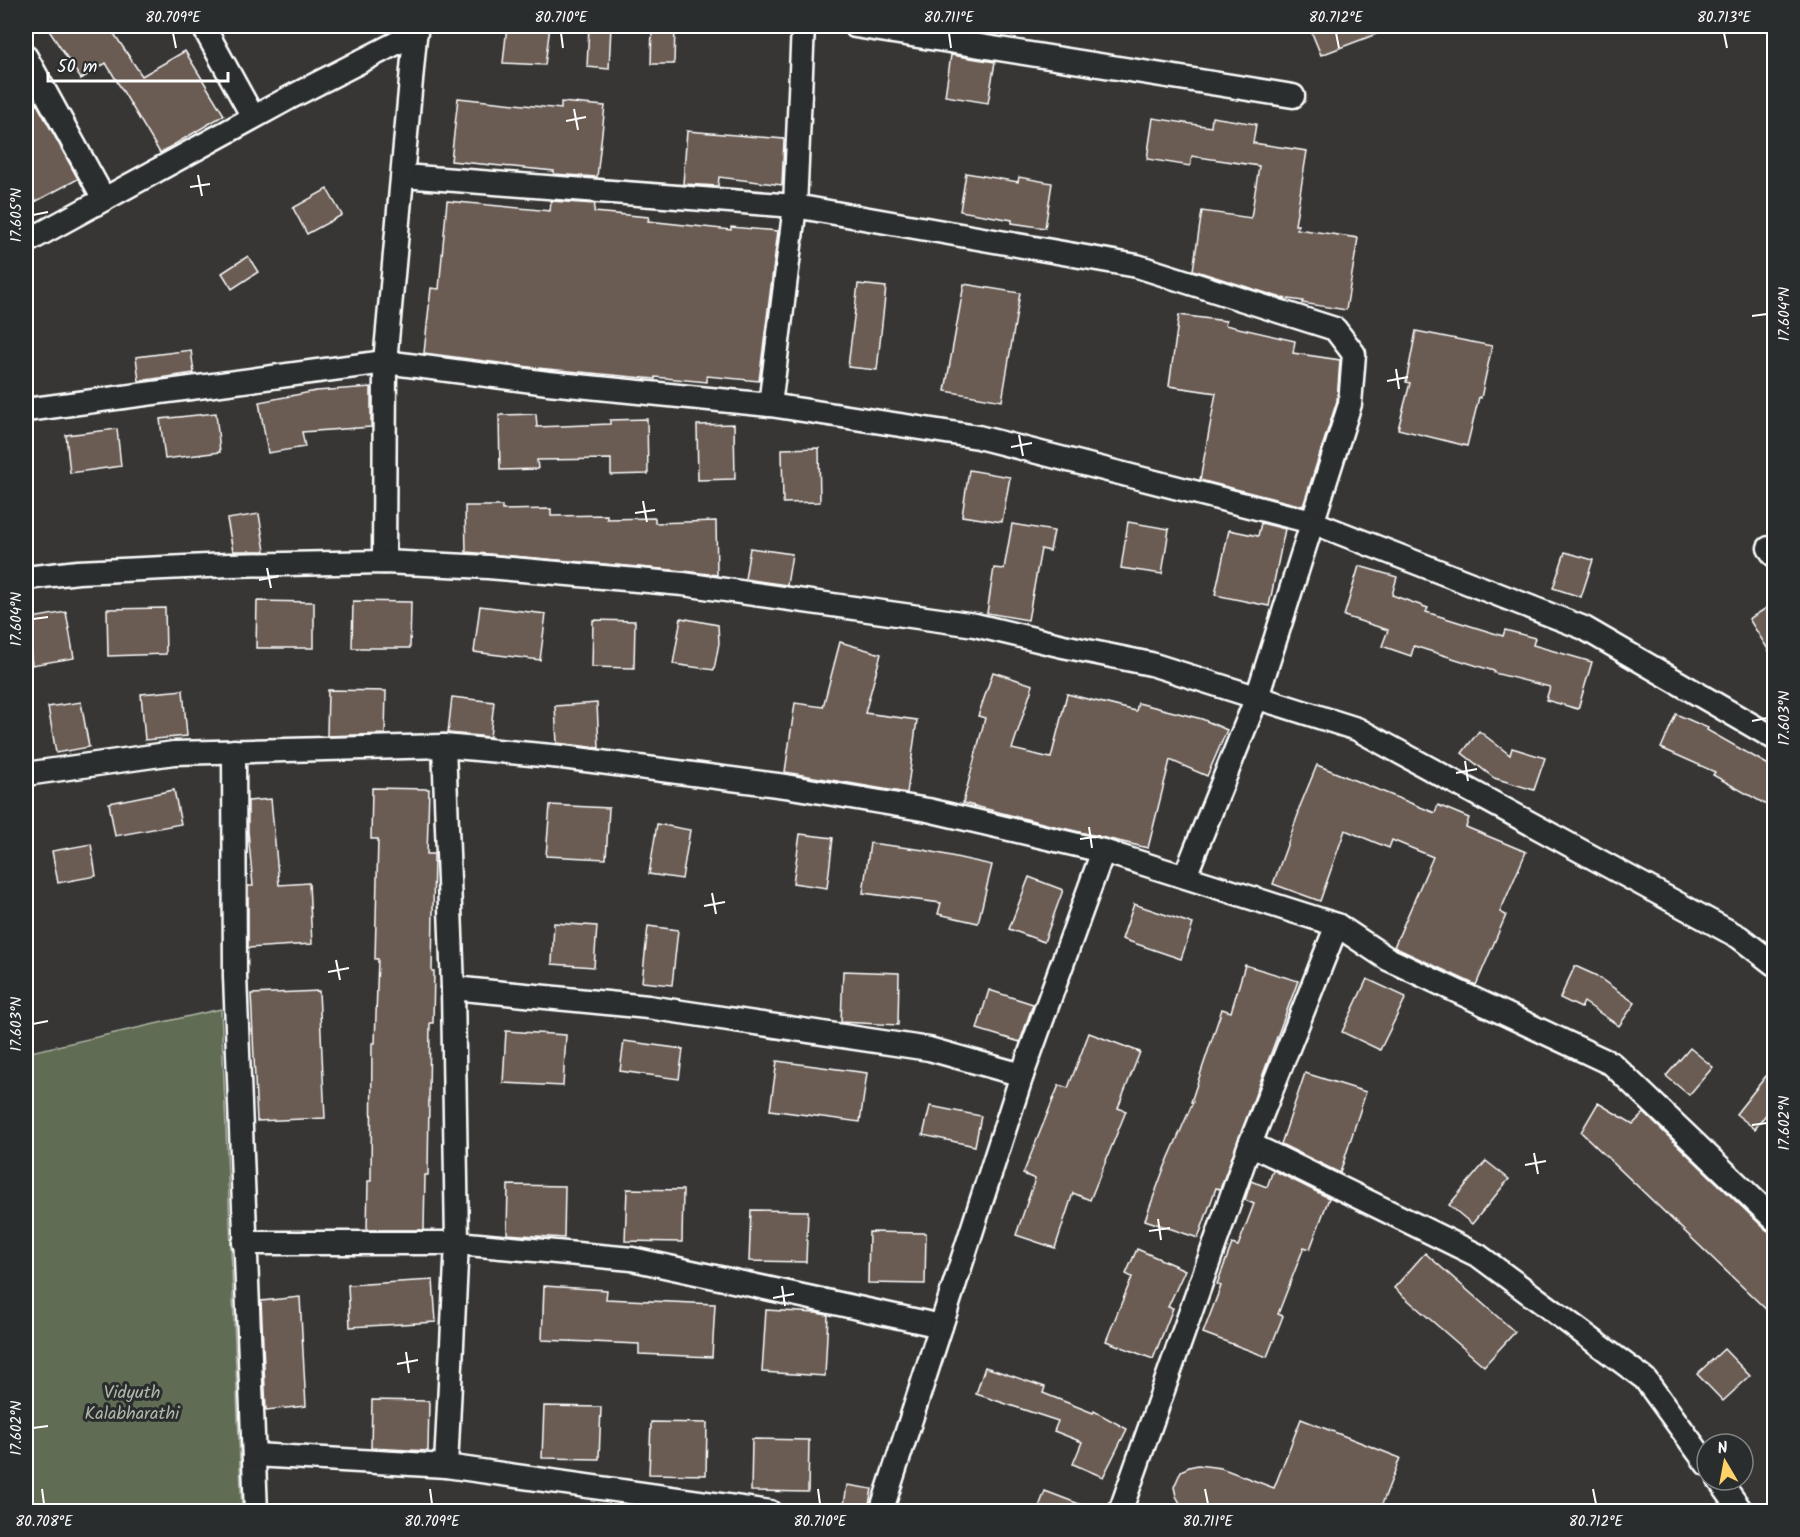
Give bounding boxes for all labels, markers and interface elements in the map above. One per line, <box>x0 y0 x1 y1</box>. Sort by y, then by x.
text: 80.709°E <box>145 6 202 30</box>
text: 80.710°E <box>534 6 589 30</box>
text: 80.711°E <box>924 6 975 30</box>
text: 80.712°E <box>1309 6 1364 30</box>
text: 80.713°E <box>1697 6 1752 30</box>
scale bar <box>48 45 228 83</box>
text: 50 m <box>57 53 97 82</box>
text: 17.605°N <box>5 188 29 242</box>
text: 17.604°N <box>1773 287 1797 341</box>
text: 17.604°N <box>5 592 29 646</box>
text: 17.603°N <box>1773 691 1797 745</box>
text: 17.603°N <box>5 997 29 1051</box>
text: 17.602°N <box>1773 1096 1797 1150</box>
park label: Vidyuth Kalabharathi <box>85 1379 180 1429</box>
text: 17.602°N <box>5 1401 29 1455</box>
north arrow <box>1695 1432 1755 1492</box>
text: N <box>1716 1436 1730 1462</box>
text: 80.708°E <box>15 1510 74 1534</box>
text: 80.709°E <box>404 1510 461 1534</box>
text: 80.710°E <box>793 1510 848 1534</box>
text: 80.711°E <box>1183 1510 1234 1534</box>
text: 80.712°E <box>1569 1510 1624 1534</box>

